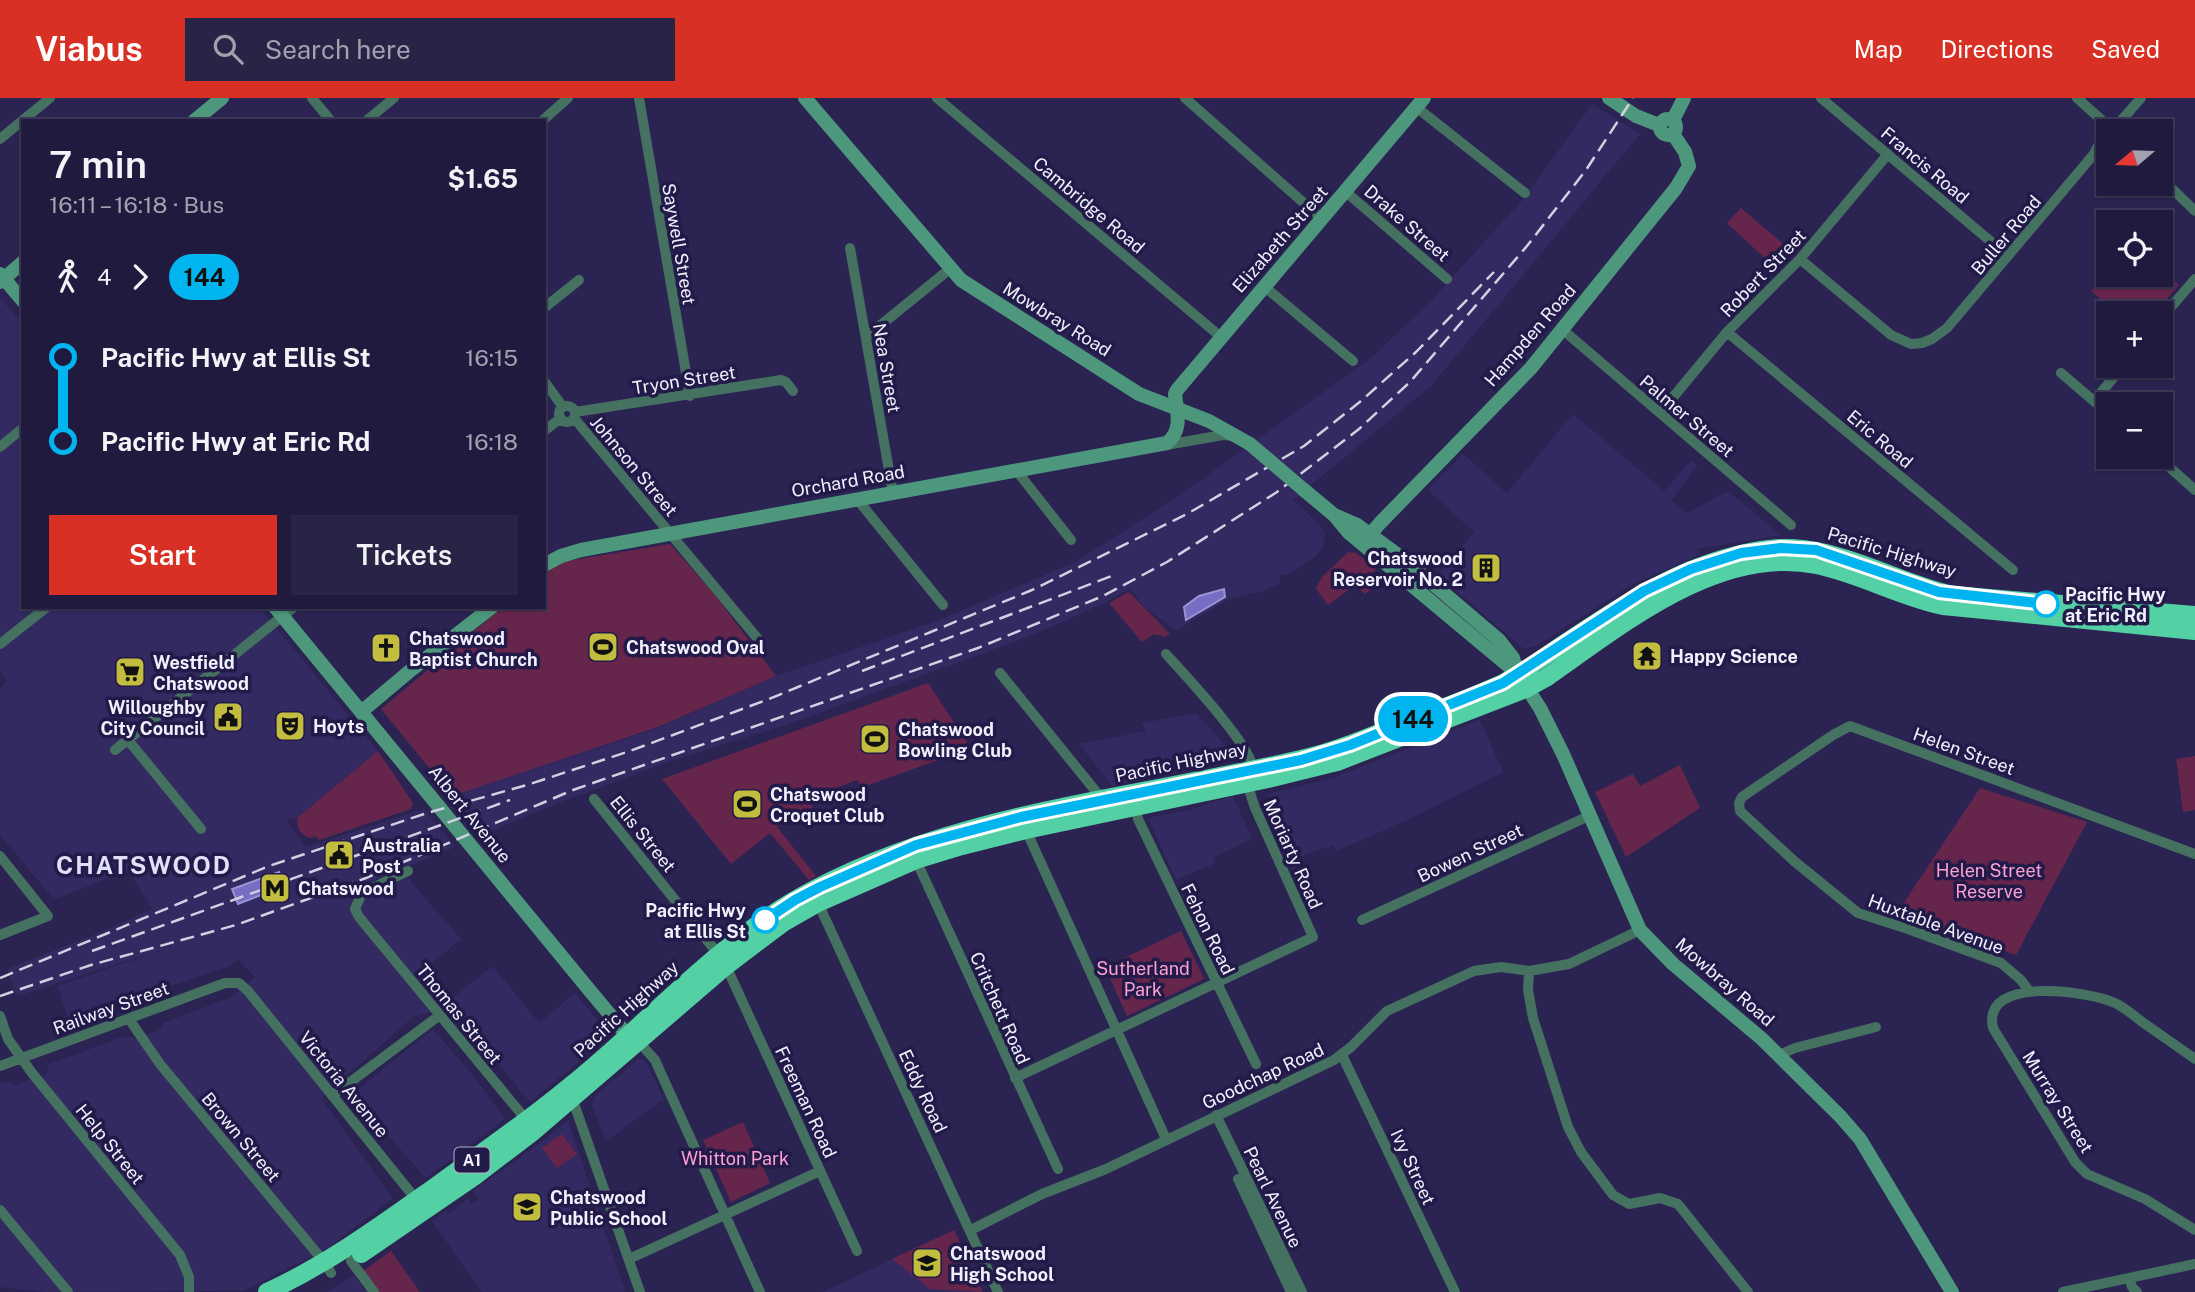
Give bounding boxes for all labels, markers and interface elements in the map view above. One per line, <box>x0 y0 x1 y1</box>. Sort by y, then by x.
search box <box>185 18 675 81</box>
text: Viabus <box>35 30 143 68</box>
icon: search <box>209 30 247 68</box>
text: Search here <box>265 34 411 65</box>
text: Map <box>1854 35 1903 63</box>
text: Directions <box>1941 35 2053 63</box>
text: Saved <box>2091 35 2160 63</box>
north arrow <box>2096 119 2174 196</box>
map controls <box>2096 119 2173 469</box>
street label: Francis Road <box>1877 122 1973 208</box>
text: 7 min <box>49 142 147 187</box>
street label: Cambridge Road <box>1029 152 1149 258</box>
text: $1.65 <box>447 163 518 194</box>
street label: Drake Street <box>1360 180 1454 266</box>
street label: Elizabeth Street <box>1228 181 1332 297</box>
street label: Saywell Street <box>658 182 700 306</box>
text: 16:11 – 16:18 · Bus <box>49 191 224 218</box>
street label: Buller Road <box>1967 191 2045 279</box>
button: locate <box>2096 210 2173 287</box>
street label: Robert Street <box>1716 225 1810 321</box>
icon: walk <box>49 258 87 296</box>
icon: forward <box>121 258 159 296</box>
text: 4 <box>97 263 111 290</box>
text: 144 <box>183 263 225 291</box>
street label: Mowbray Road <box>999 277 1115 361</box>
street label: Hampden Road <box>1480 280 1580 390</box>
button: + <box>2096 301 2173 378</box>
street label: Nea Street <box>869 322 905 414</box>
text: Pacific Hwy at Ellis St <box>101 342 371 373</box>
text: 16:15 <box>465 344 518 371</box>
street label: Tryon Street <box>631 361 737 399</box>
street label: Palmer Street <box>1636 371 1738 461</box>
button: − <box>2096 392 2173 469</box>
street label: Eric Road <box>1843 406 1917 472</box>
street label: Johnson Street <box>586 412 682 520</box>
text: Pacific Hwy at Eric Rd <box>101 426 370 457</box>
text: 16:18 <box>465 428 518 455</box>
street label: Orchard Road <box>790 461 906 501</box>
button: Start <box>49 515 277 595</box>
button: Tickets <box>291 515 518 595</box>
street label: Pacific Highway <box>1825 522 1959 582</box>
place label: Chatswood Reservoir No. 2 <box>1333 548 1463 590</box>
building icon: Chatswood Reservoir No. 2 <box>1469 551 1503 585</box>
place label: Pacific Hwy at Eric Rd <box>2065 584 2166 626</box>
marker: Pacific Hwy at Eric Rd <box>2033 591 2059 617</box>
place label: Chatswood Baptist Church <box>409 628 538 670</box>
sports icon: Chatswood Oval <box>586 630 620 664</box>
church icon: Chatswood Baptist Church <box>369 631 403 665</box>
place label: Chatswood Oval <box>626 637 765 658</box>
temple icon: Happy Science <box>1630 639 1664 673</box>
place label: Happy Science <box>1670 646 1798 667</box>
place label: Westfield Chatswood <box>153 652 249 694</box>
supermarket icon: Westfield Chatswood <box>113 655 147 689</box>
line badge: 144 <box>1373 696 1453 742</box>
place label: Willoughby City Council <box>100 697 205 739</box>
public building icon: Willoughby City Council <box>211 700 245 734</box>
text: 144 <box>1392 705 1434 733</box>
theatre icon: Hoyts <box>273 709 307 743</box>
place label: Hoyts <box>313 716 364 737</box>
place label: Chatswood Bowling Club <box>898 719 1012 761</box>
sports icon: Chatswood Bowling Club <box>858 722 892 756</box>
street label: Helen Street <box>1910 723 2018 779</box>
street label: Pacific Highway <box>1113 738 1249 786</box>
street label: Albert Avenue <box>424 761 516 867</box>
place label: Chatswood Croquet Club <box>770 784 884 826</box>
sports icon: Chatswood Croquet Club <box>730 787 764 821</box>
street label: Ellis Street <box>606 792 680 876</box>
street label: Moriarty Road <box>1259 796 1327 912</box>
street label: Bowen Street <box>1414 819 1526 887</box>
place label: Australia Post <box>362 835 441 877</box>
public building icon: Australia Post <box>322 838 356 872</box>
district label: CHATSWOOD <box>56 851 232 879</box>
park label: Helen Street Reserve <box>1936 860 2042 902</box>
metro station icon: Chatswood <box>258 871 292 905</box>
place label: Chatswood <box>298 878 394 899</box>
street label: Fehon Road <box>1177 880 1239 978</box>
street label: Huxtable Avenue <box>1865 890 2007 958</box>
place label: Pacific Hwy at Ellis St <box>645 900 746 942</box>
marker: Pacific Hwy at Ellis St <box>752 907 778 933</box>
street label: Mowbray Road <box>1671 934 1779 1030</box>
street label: Critchett Road <box>966 949 1034 1067</box>
street label: Pacific Highway <box>569 956 683 1061</box>
park label: Sutherland Park <box>1096 958 1190 1000</box>
street label: Thomas Street <box>412 960 506 1068</box>
street label: Railway Street <box>50 977 172 1039</box>
street label: Victoria Avenue <box>295 1027 393 1141</box>
street label: Goodchap Road <box>1199 1039 1327 1113</box>
street label: Freeman Road <box>771 1043 841 1161</box>
street label: Eddy Road <box>895 1046 951 1136</box>
street label: Murray Street <box>2018 1047 2098 1157</box>
street label: Brown Street <box>197 1088 285 1186</box>
street label: Help Street <box>71 1100 149 1188</box>
street label: Ivy Street <box>1386 1126 1440 1208</box>
street label: Pearl Avenue <box>1239 1143 1307 1251</box>
road number: A1 <box>454 1148 490 1172</box>
park label: Whitton Park <box>681 1148 789 1169</box>
place label: Chatswood Public School <box>550 1187 667 1229</box>
school or university icon: Chatswood Public School <box>510 1190 544 1224</box>
place label: Chatswood High School <box>950 1243 1054 1285</box>
school or university icon: Chatswood High School <box>910 1246 944 1280</box>

